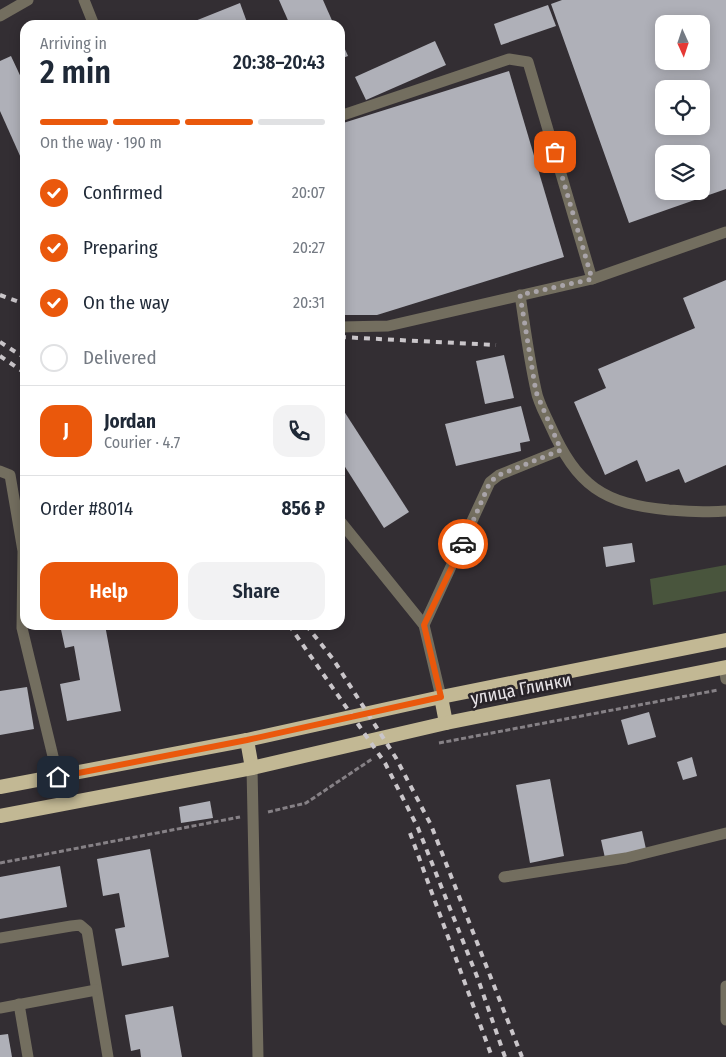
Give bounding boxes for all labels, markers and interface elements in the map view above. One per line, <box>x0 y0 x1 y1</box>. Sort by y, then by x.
north arrow <box>655 15 710 70</box>
map controls <box>655 15 710 200</box>
text: Arriving in <box>40 34 107 53</box>
text: 20:38–20:43 <box>233 51 325 74</box>
text: 2 min <box>40 53 111 91</box>
button: locate <box>655 80 710 135</box>
pin <box>534 131 576 173</box>
text: On the way · 190 m <box>40 133 162 152</box>
icon: bag <box>541 138 569 166</box>
button: layers <box>655 145 710 200</box>
icon: check <box>40 179 68 207</box>
text: Confirmed <box>83 181 163 204</box>
text: 20:07 <box>292 183 325 202</box>
icon: check <box>40 234 68 262</box>
text: Preparing <box>83 236 158 259</box>
text: 20:27 <box>293 238 325 257</box>
icon: check <box>40 289 68 317</box>
text: On the way <box>83 291 169 314</box>
text: 20:31 <box>293 293 325 312</box>
text: Delivered <box>83 346 157 369</box>
button: phone <box>273 405 325 457</box>
text: Jordan <box>104 410 156 433</box>
text: J <box>63 419 69 442</box>
text: Courier · 4.7 <box>104 433 180 452</box>
text: Order #8014 <box>40 497 133 520</box>
text: 856 ₽ <box>281 497 325 520</box>
courier <box>438 519 488 569</box>
icon: car <box>449 530 477 558</box>
button: Help <box>40 562 178 620</box>
button: Share <box>188 562 325 620</box>
street label: улица Глинки <box>469 668 573 710</box>
pin <box>37 756 79 798</box>
icon: home <box>44 763 72 791</box>

